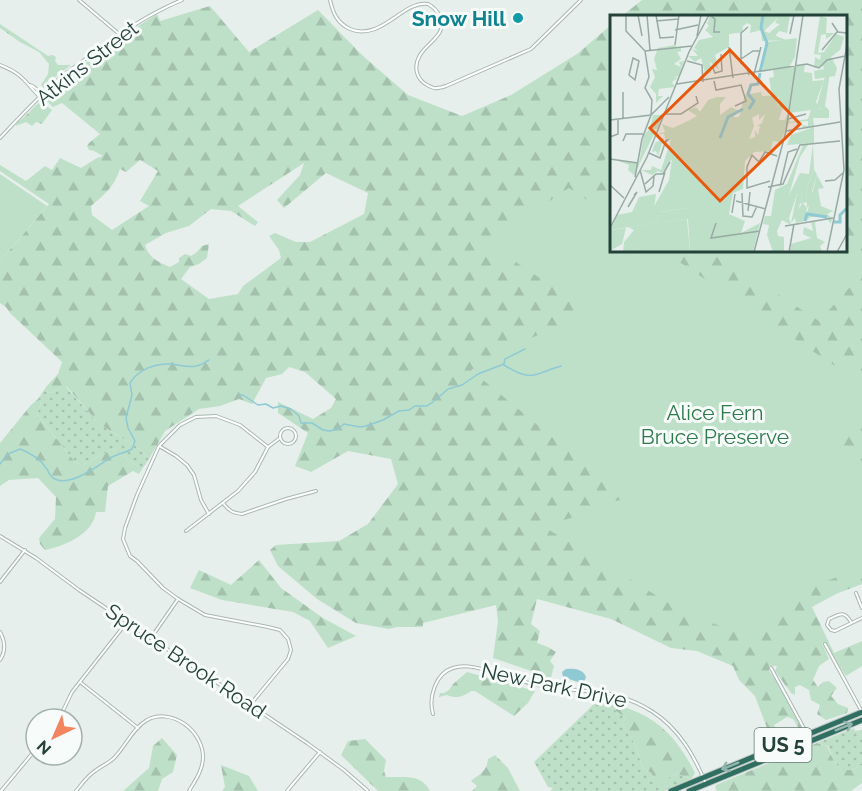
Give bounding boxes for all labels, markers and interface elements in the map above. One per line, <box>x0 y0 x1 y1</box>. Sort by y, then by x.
place label: Snow Hill <box>412 6 506 31</box>
marker: Snow Hill <box>511 11 525 25</box>
street label: Atkins Street <box>31 15 143 111</box>
inset map <box>610 15 847 252</box>
park label: Alice Fern Bruce Preserve <box>641 400 789 449</box>
street label: Spruce Brook Road <box>101 598 271 724</box>
street label: New Park Drive <box>479 657 629 713</box>
north arrow <box>24 707 84 767</box>
one-way arrow <box>834 721 853 732</box>
road number: US 5 <box>754 728 812 762</box>
text: N <box>33 736 55 759</box>
one-way arrow <box>721 761 740 772</box>

